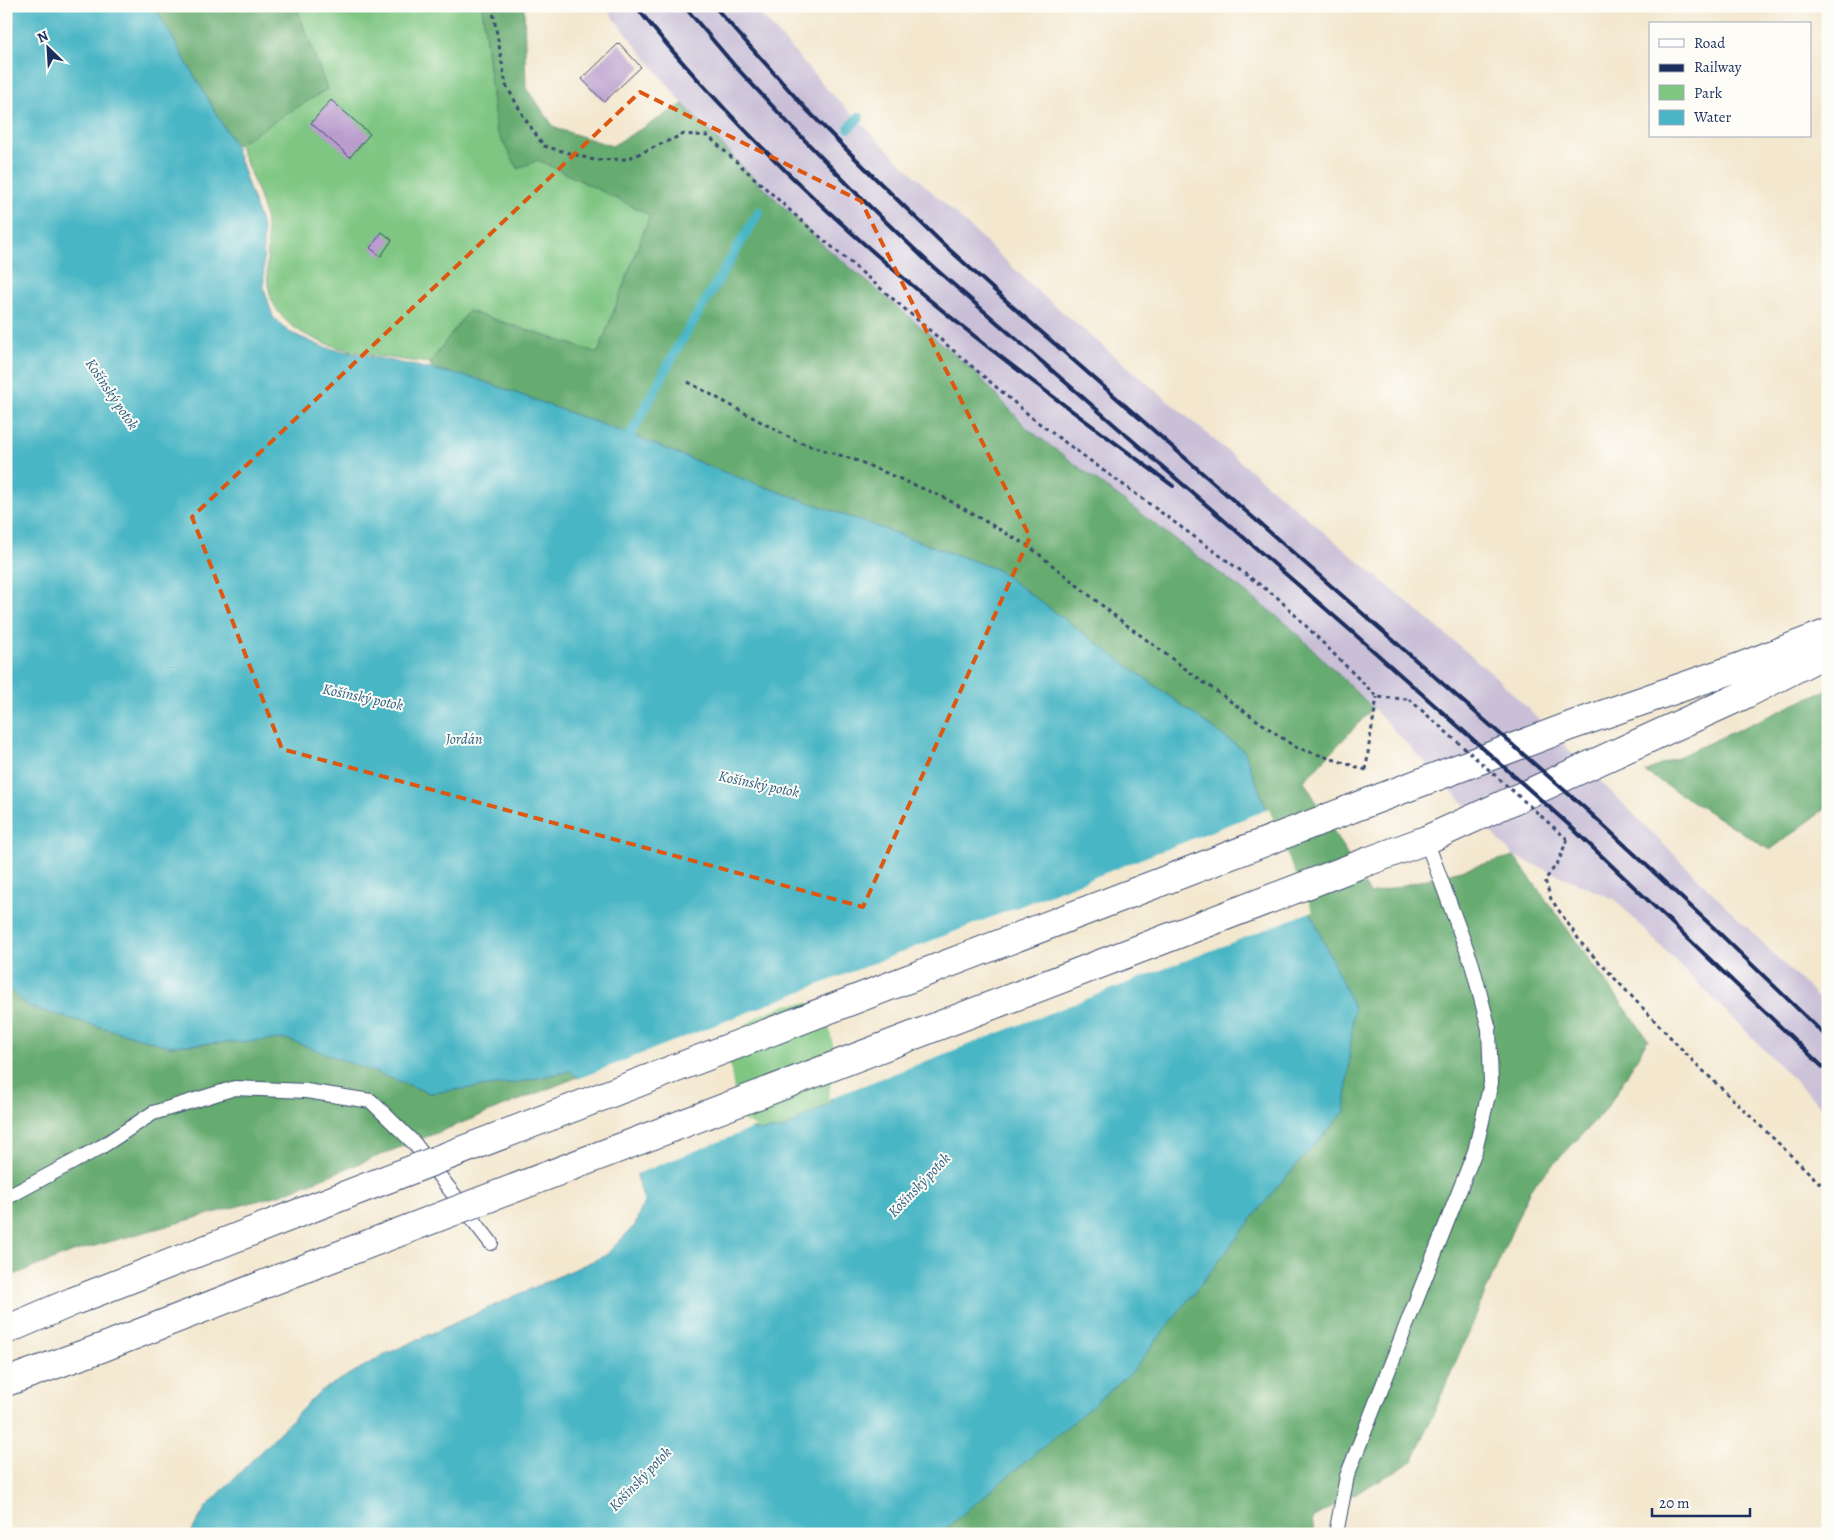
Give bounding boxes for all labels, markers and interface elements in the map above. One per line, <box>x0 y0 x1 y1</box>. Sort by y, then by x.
north arrow <box>22 22 72 72</box>
legend <box>1649 22 1812 138</box>
text: N <box>34 26 51 47</box>
text: Road <box>1694 33 1726 53</box>
text: Railway <box>1694 57 1742 77</box>
text: Park <box>1694 83 1723 103</box>
text: Water <box>1693 107 1731 127</box>
water label: Košínský potok <box>81 354 143 434</box>
water label: Košínský potok <box>321 679 405 715</box>
water label: Jordán <box>445 729 482 749</box>
water label: Košínský potok <box>717 766 801 802</box>
water label: Košínský potok <box>883 1148 955 1221</box>
water label: Košínský potok <box>604 1442 676 1515</box>
scale bar <box>1652 1485 1749 1517</box>
text: 20 m <box>1659 1493 1690 1513</box>

